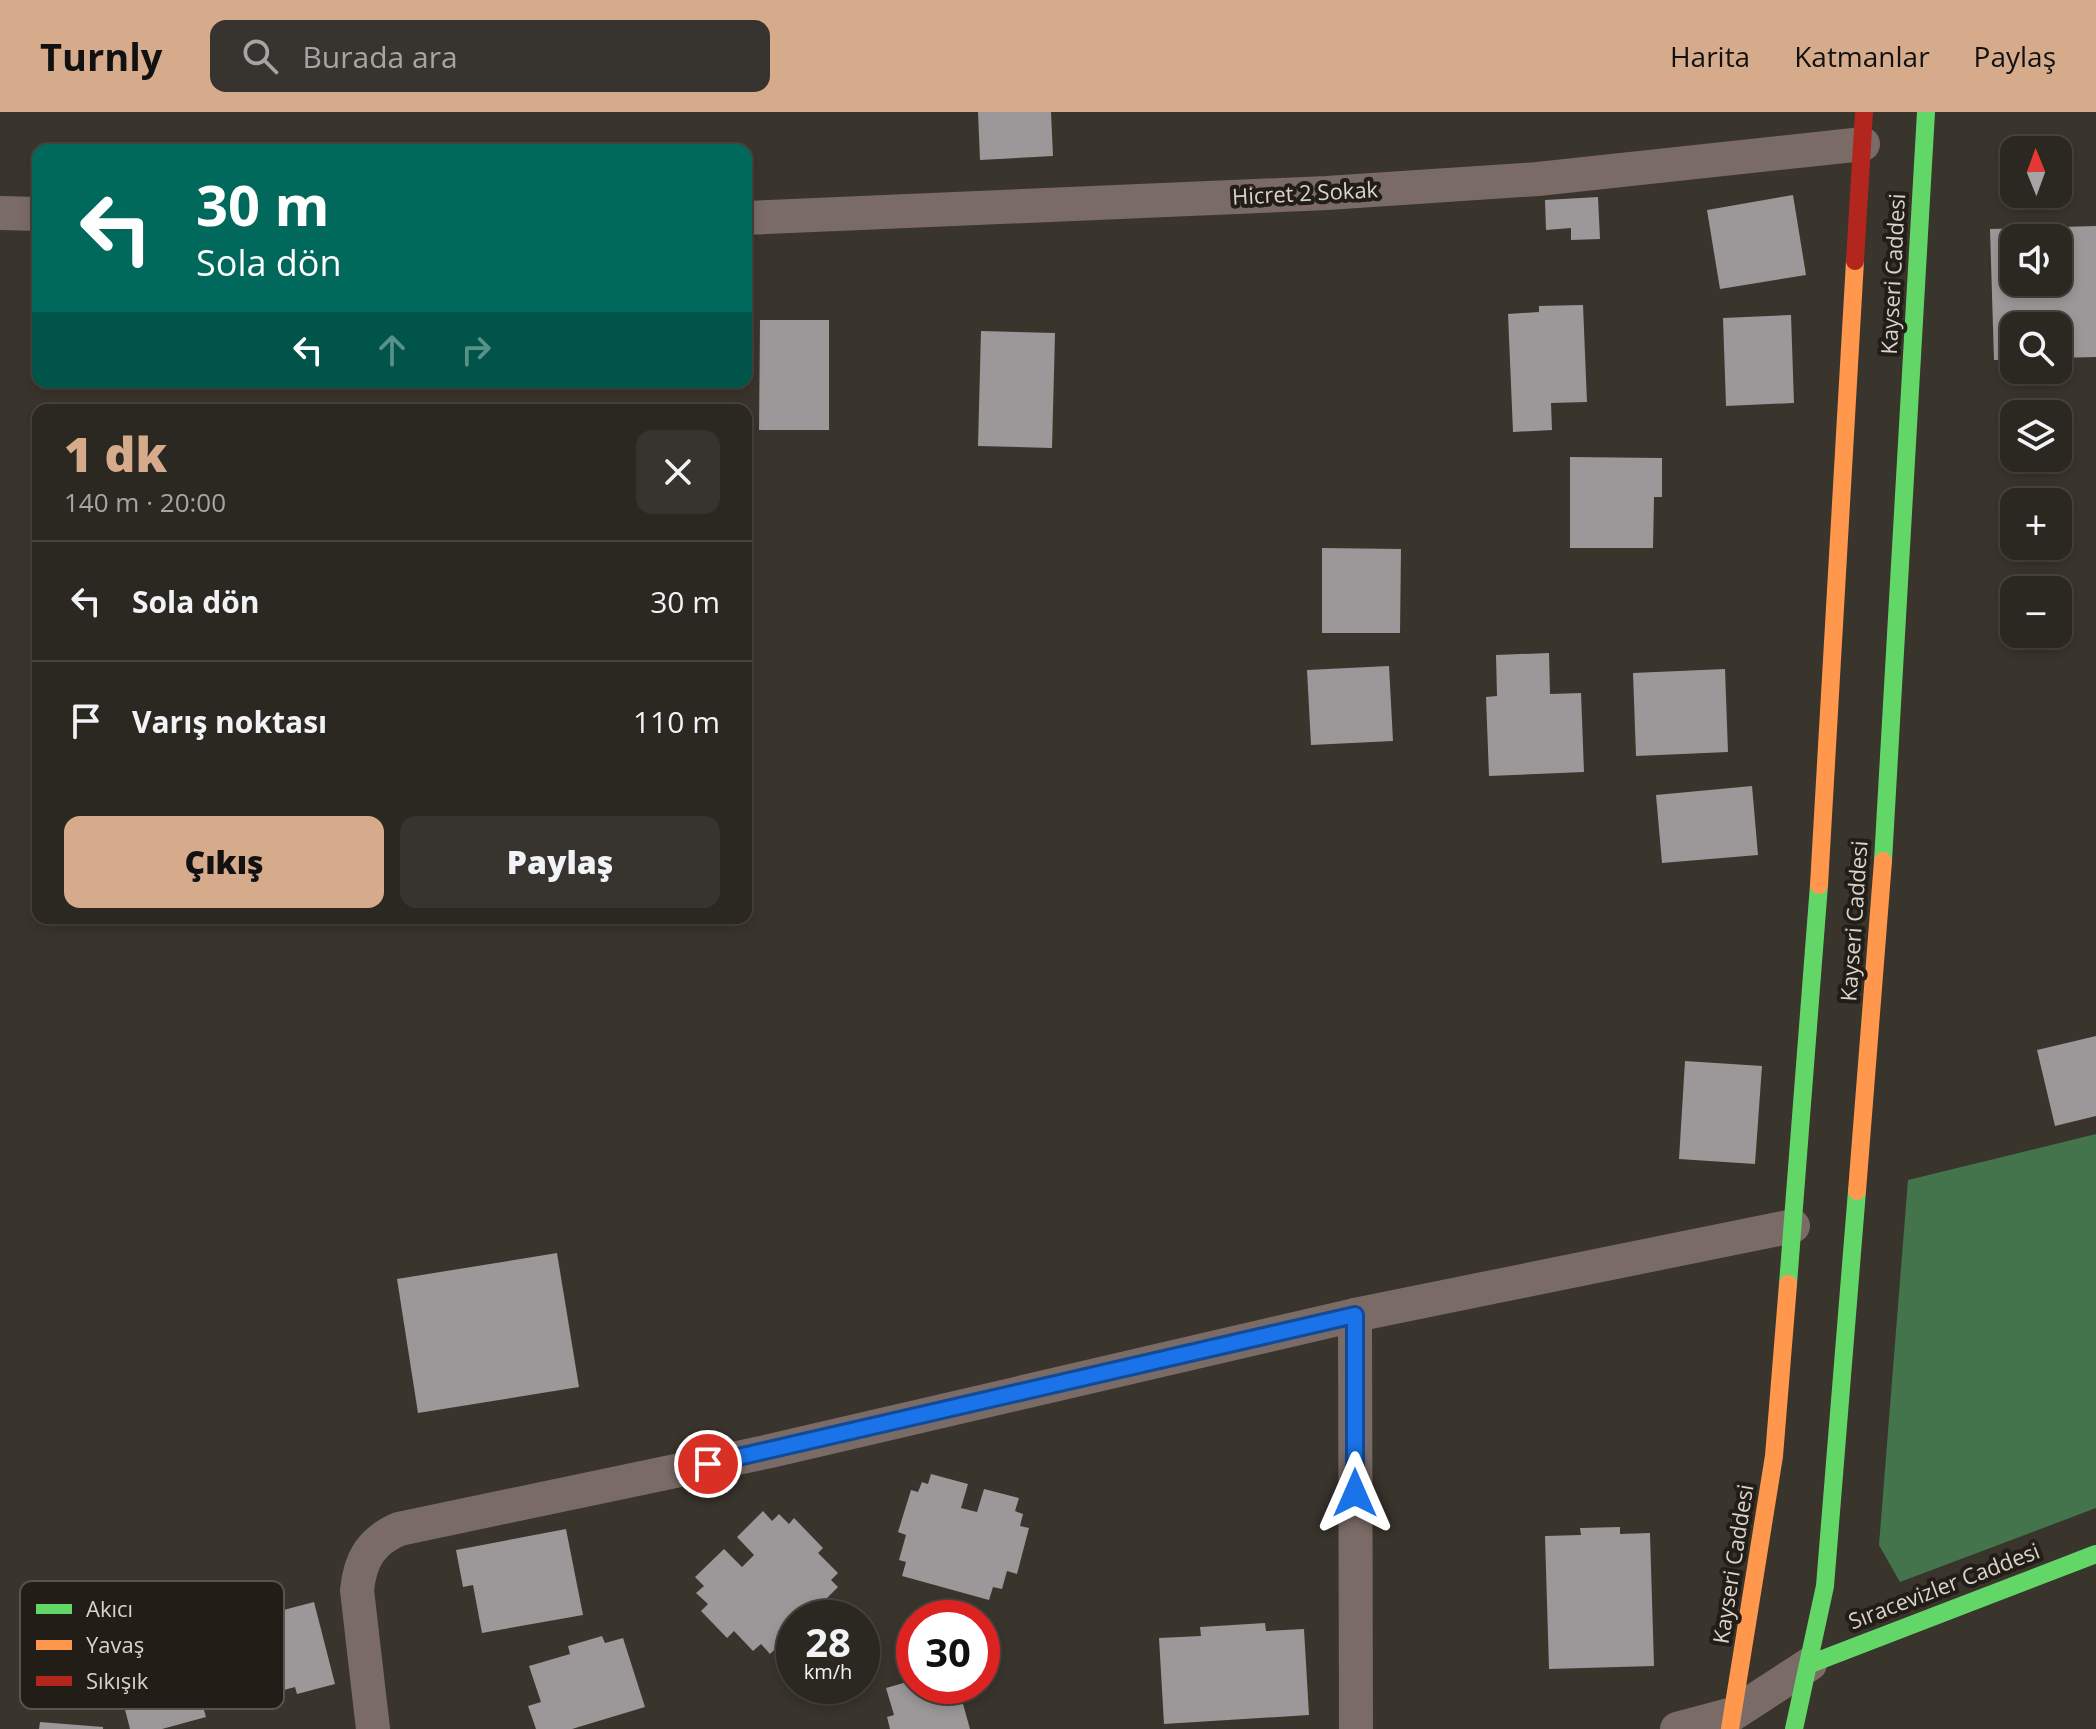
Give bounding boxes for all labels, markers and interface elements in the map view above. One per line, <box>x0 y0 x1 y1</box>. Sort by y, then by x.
search box <box>210 20 770 92</box>
text: Turnly <box>40 30 162 82</box>
icon: search <box>238 34 282 78</box>
text: Burada ara <box>302 36 458 77</box>
text: Harita <box>1670 37 1750 75</box>
text: Katmanlar <box>1794 37 1930 75</box>
text: Paylaş <box>1974 37 2056 75</box>
north arrow <box>2000 136 2072 208</box>
map controls <box>2000 136 2072 648</box>
text: 30 m <box>196 166 330 242</box>
street label: Hicret 2 Sokak <box>1231 173 1379 211</box>
icon: left <box>64 176 168 280</box>
street label: Kayseri Caddesi <box>1873 193 1911 355</box>
button: sound <box>2000 224 2072 296</box>
text: Sola dön <box>196 238 342 287</box>
button: search <box>2000 312 2072 384</box>
icon: left <box>286 328 330 372</box>
icon: ahead <box>370 328 414 372</box>
icon: right <box>454 328 498 372</box>
button: layers <box>2000 400 2072 472</box>
text: 1 dk <box>64 421 167 486</box>
button: close <box>636 430 720 514</box>
text: 140 m · 20:00 <box>64 484 226 520</box>
button: + <box>2000 488 2072 560</box>
button: − <box>2000 576 2072 648</box>
icon: left <box>64 579 108 623</box>
text: Sola dön <box>132 581 259 622</box>
text: 30 m <box>650 581 720 622</box>
icon: arrive <box>64 699 108 743</box>
text: Varış noktası <box>132 701 327 742</box>
text: 110 m <box>633 701 720 742</box>
button: Çıkış <box>64 816 384 908</box>
button: Paylaş <box>400 816 720 908</box>
street label: Kayseri Caddesi <box>1832 839 1874 1002</box>
pin <box>674 1430 742 1498</box>
icon: arrive <box>686 1442 730 1486</box>
position arrow <box>1313 1451 1397 1535</box>
street label: Kayseri Caddesi <box>1705 1482 1759 1646</box>
street label: Sıracevizler Caddesi <box>1844 1535 2044 1635</box>
legend <box>20 1581 284 1709</box>
text: Akıcı <box>86 1593 133 1623</box>
speed limit sign: 30 <box>896 1600 1000 1704</box>
text: 28 <box>805 1614 851 1669</box>
text: Yavaş <box>86 1629 144 1659</box>
text: km/h <box>804 1658 852 1685</box>
text: Sıkışık <box>86 1665 149 1695</box>

